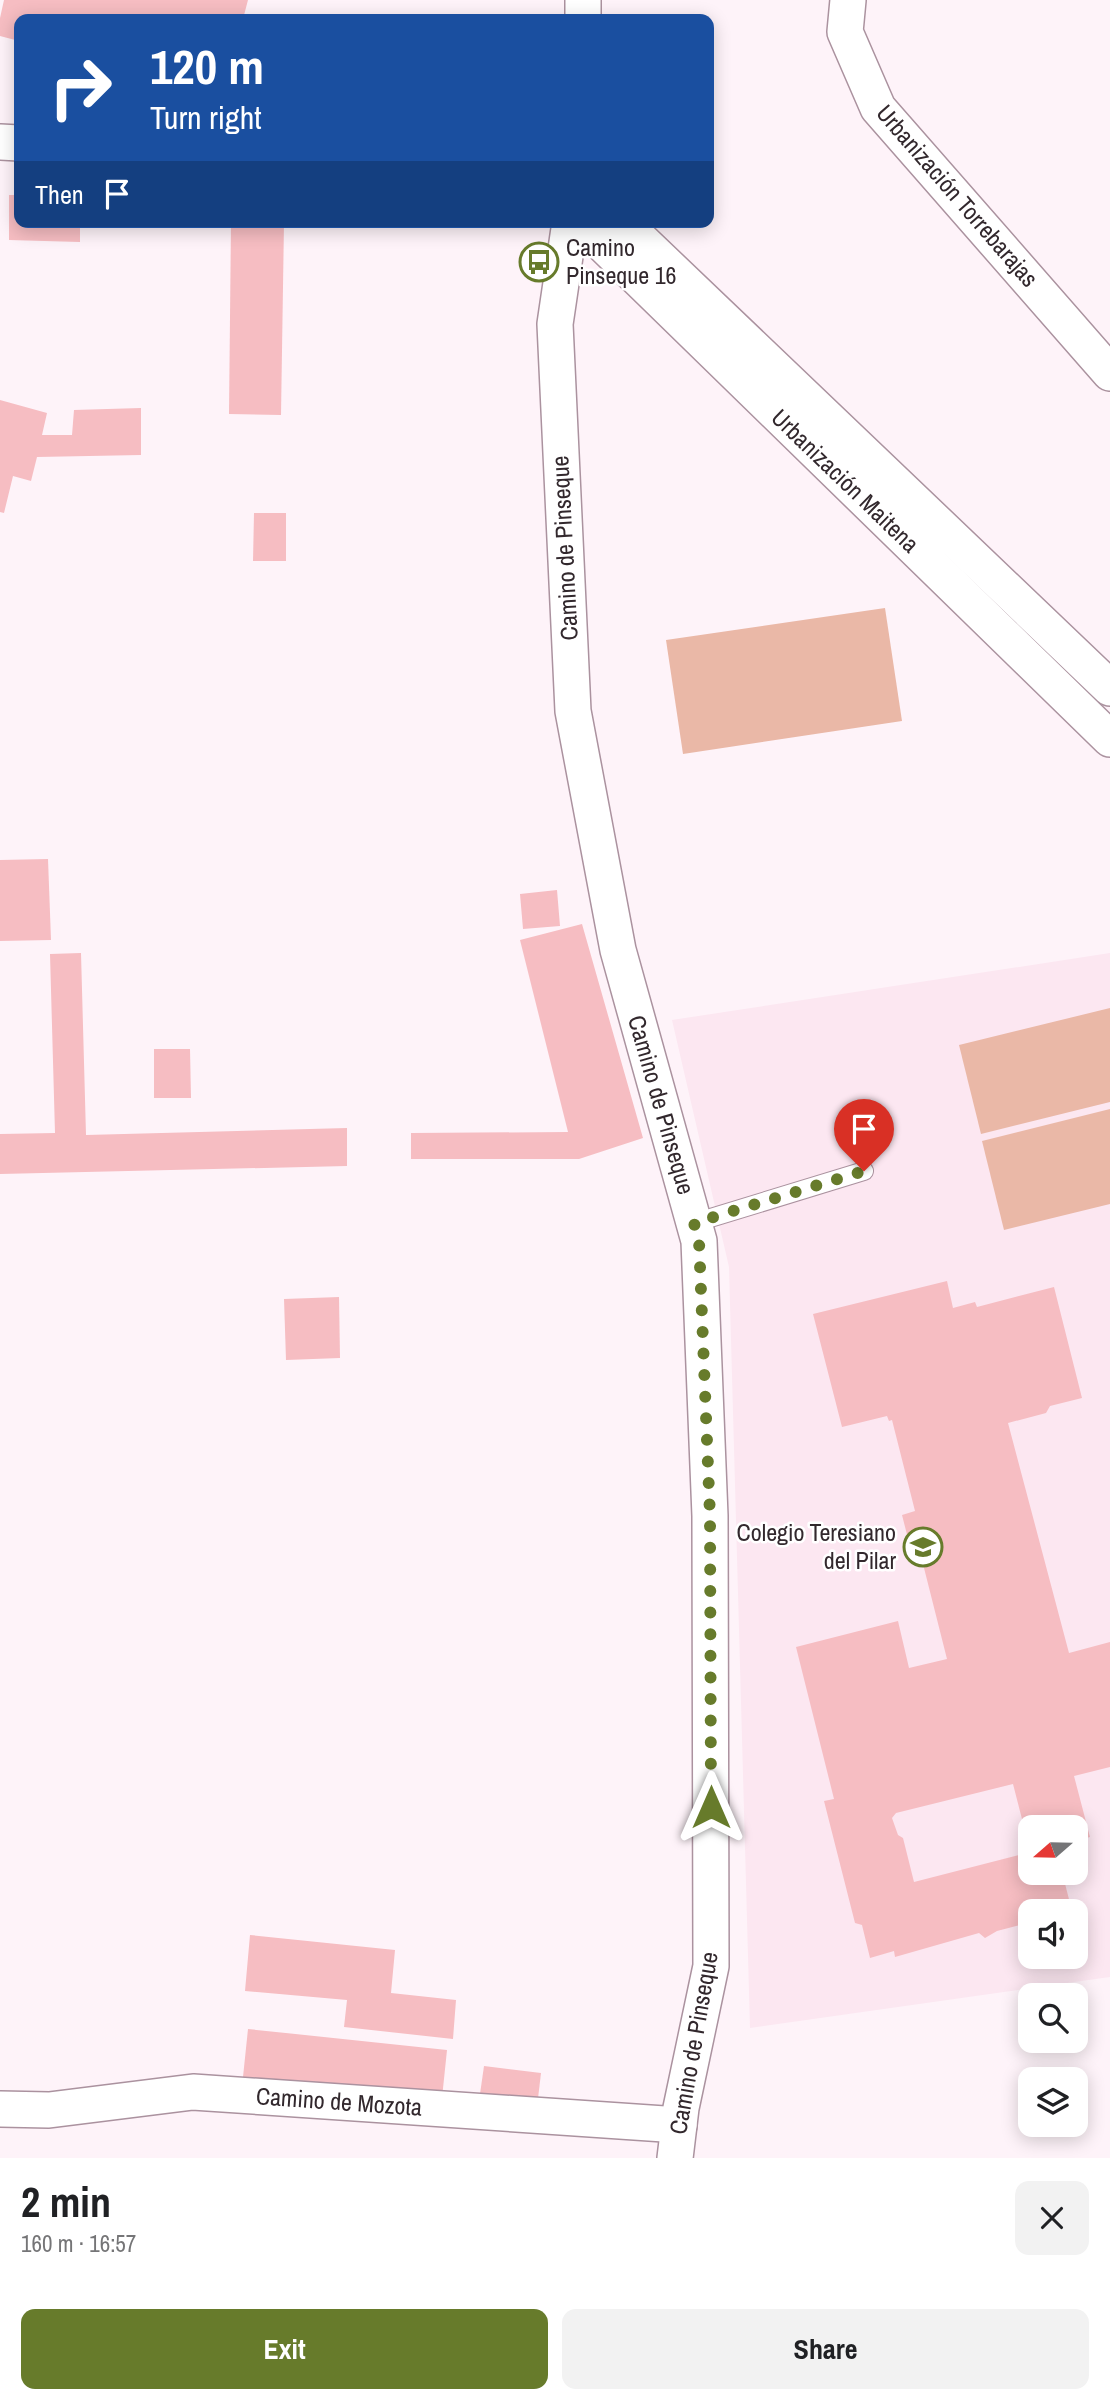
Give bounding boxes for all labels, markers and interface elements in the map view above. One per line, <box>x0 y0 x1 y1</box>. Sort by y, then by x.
text: 120 m <box>150 33 264 99</box>
icon: right <box>35 42 126 133</box>
text: Turn right <box>150 96 262 139</box>
street label: Urbanización Torrebarajas <box>870 97 1046 293</box>
icon: arrive <box>98 175 136 213</box>
text: Then <box>35 177 84 212</box>
place label: Camino Pinseque 16 <box>566 231 677 291</box>
bus stop icon: Camino Pinseque 16 <box>518 241 560 283</box>
street label: Urbanización Maitena <box>765 402 926 559</box>
street label: Camino de Pinseque <box>543 455 585 641</box>
street label: Camino de Pinseque <box>621 1011 703 1198</box>
pin <box>834 1099 894 1171</box>
icon: arrive <box>845 1110 883 1148</box>
place label: Colegio Teresiano del Pilar <box>737 1516 896 1576</box>
school or university icon: Colegio Teresiano del Pilar <box>902 1526 944 1568</box>
position arrow <box>674 1770 748 1844</box>
north arrow <box>1018 1815 1088 1885</box>
map controls <box>1018 1815 1088 2137</box>
button: sound <box>1018 1899 1088 1969</box>
street label: Camino de Pinseque <box>661 1949 725 2137</box>
button: search <box>1018 1983 1088 2053</box>
button: layers <box>1018 2067 1088 2137</box>
street label: Camino de Mozota <box>255 2079 423 2123</box>
text: 2 min <box>21 2174 111 2230</box>
button: close <box>1015 2181 1089 2255</box>
text: 160 m · 16:57 <box>21 2228 136 2259</box>
button: Exit <box>21 2309 548 2389</box>
button: Share <box>562 2309 1089 2389</box>

